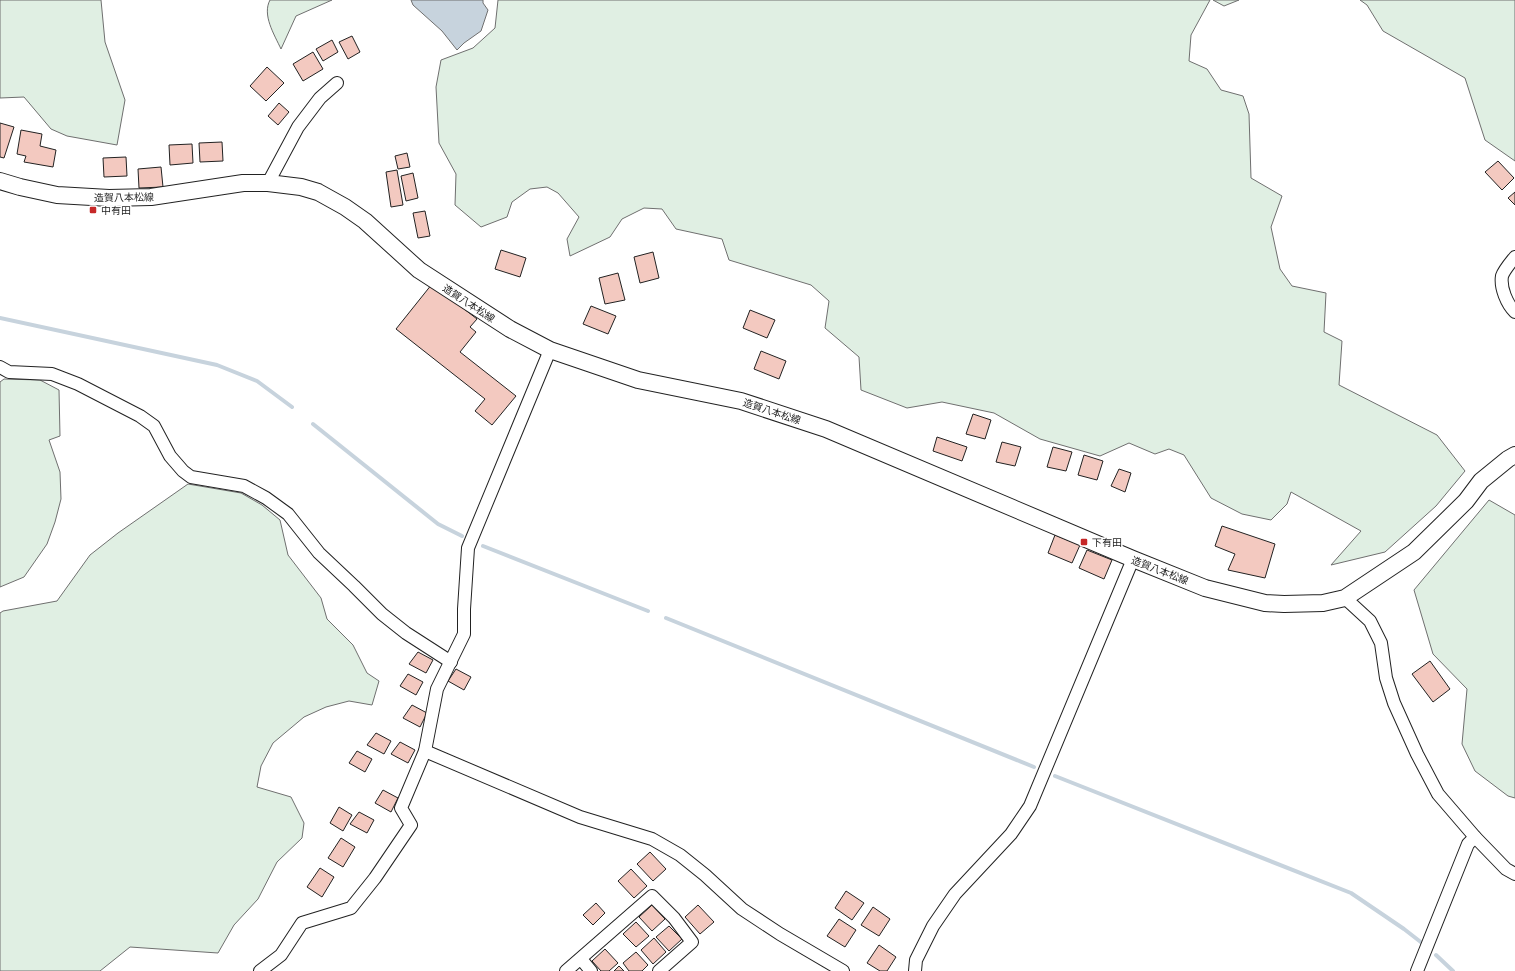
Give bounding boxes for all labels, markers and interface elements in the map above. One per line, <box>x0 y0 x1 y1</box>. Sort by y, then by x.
street label: 造賀八本松線 <box>94 191 154 204</box>
marker: 中有田 <box>88 205 98 215</box>
place label: 中有田 <box>101 205 131 216</box>
street label: 造賀八本松線 <box>441 282 497 324</box>
street label: 造賀八本松線 <box>742 397 802 426</box>
marker: 下有田 <box>1079 537 1089 547</box>
place label: 下有田 <box>1092 537 1122 548</box>
street label: 造賀八本松線 <box>1130 555 1190 586</box>

